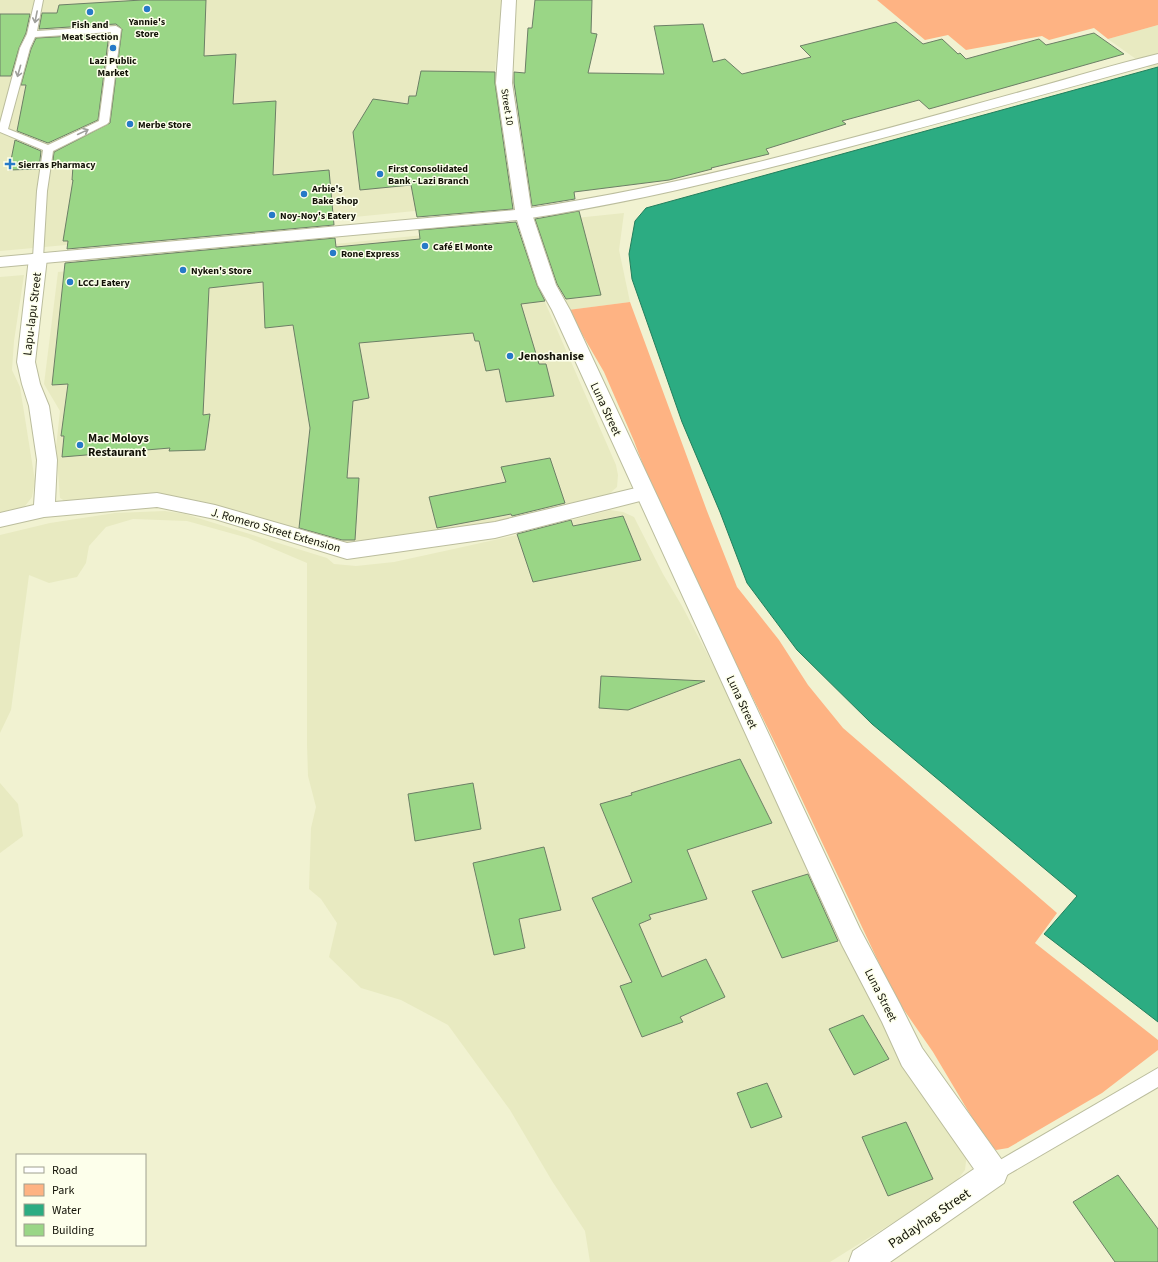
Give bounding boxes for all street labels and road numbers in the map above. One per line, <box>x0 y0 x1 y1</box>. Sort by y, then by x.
street label: Street 10 <box>497 88 517 127</box>
street label: Lapu-lapu Street <box>19 272 46 357</box>
street label: Luna Street <box>586 380 625 439</box>
street label: J. Romero Street Extension <box>209 504 343 557</box>
street label: Luna Street <box>722 673 761 732</box>
street label: Luna Street <box>860 966 901 1025</box>
street label: Padayhag Street <box>884 1184 975 1254</box>

